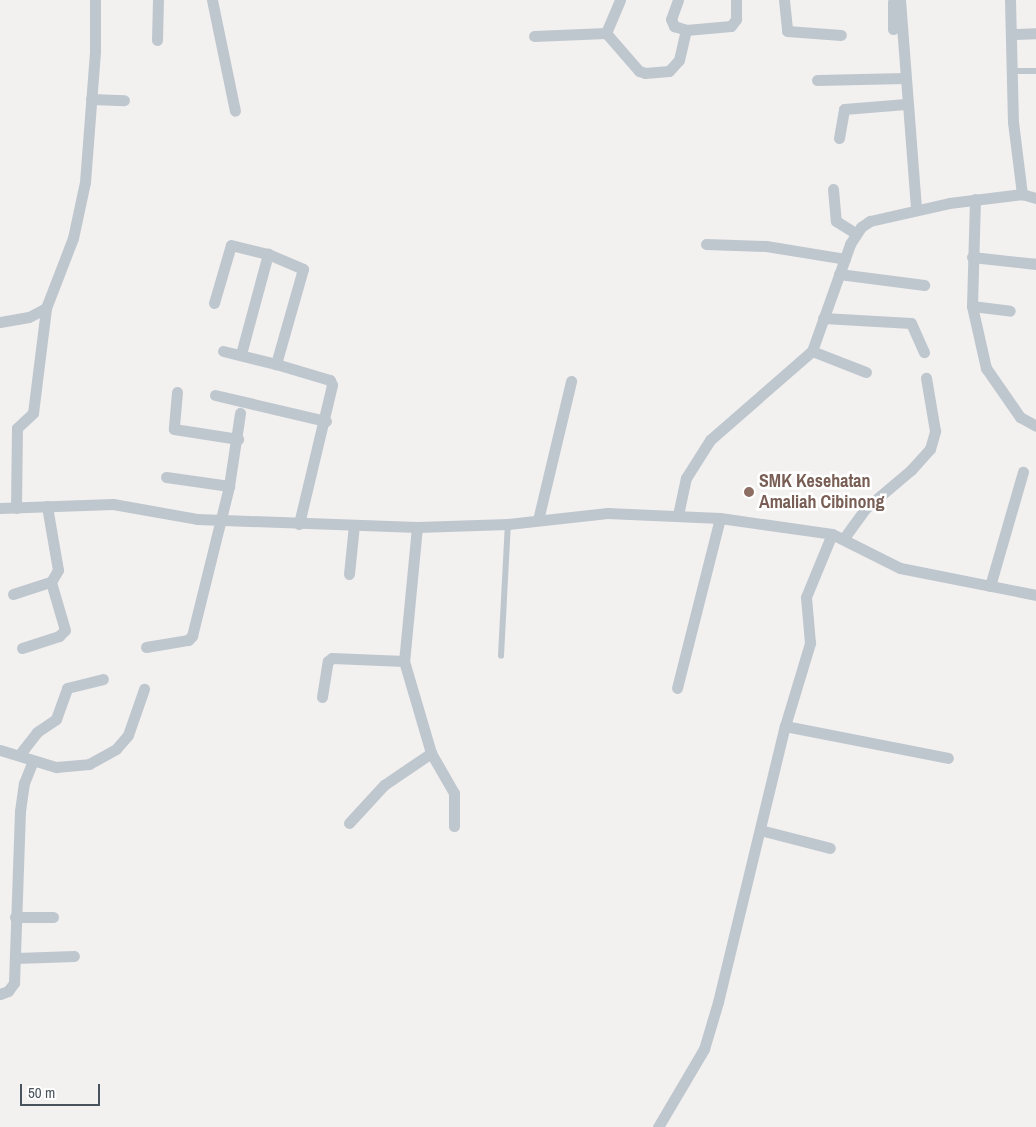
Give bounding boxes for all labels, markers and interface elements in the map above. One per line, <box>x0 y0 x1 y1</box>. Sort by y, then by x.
place label: SMK Kesehatan Amaliah Cibinong <box>759 471 884 514</box>
marker: SMK Kesehatan Amaliah Cibinong <box>743 486 755 498</box>
scale bar <box>22 1074 102 1106</box>
text: 50 m <box>28 1082 55 1103</box>

